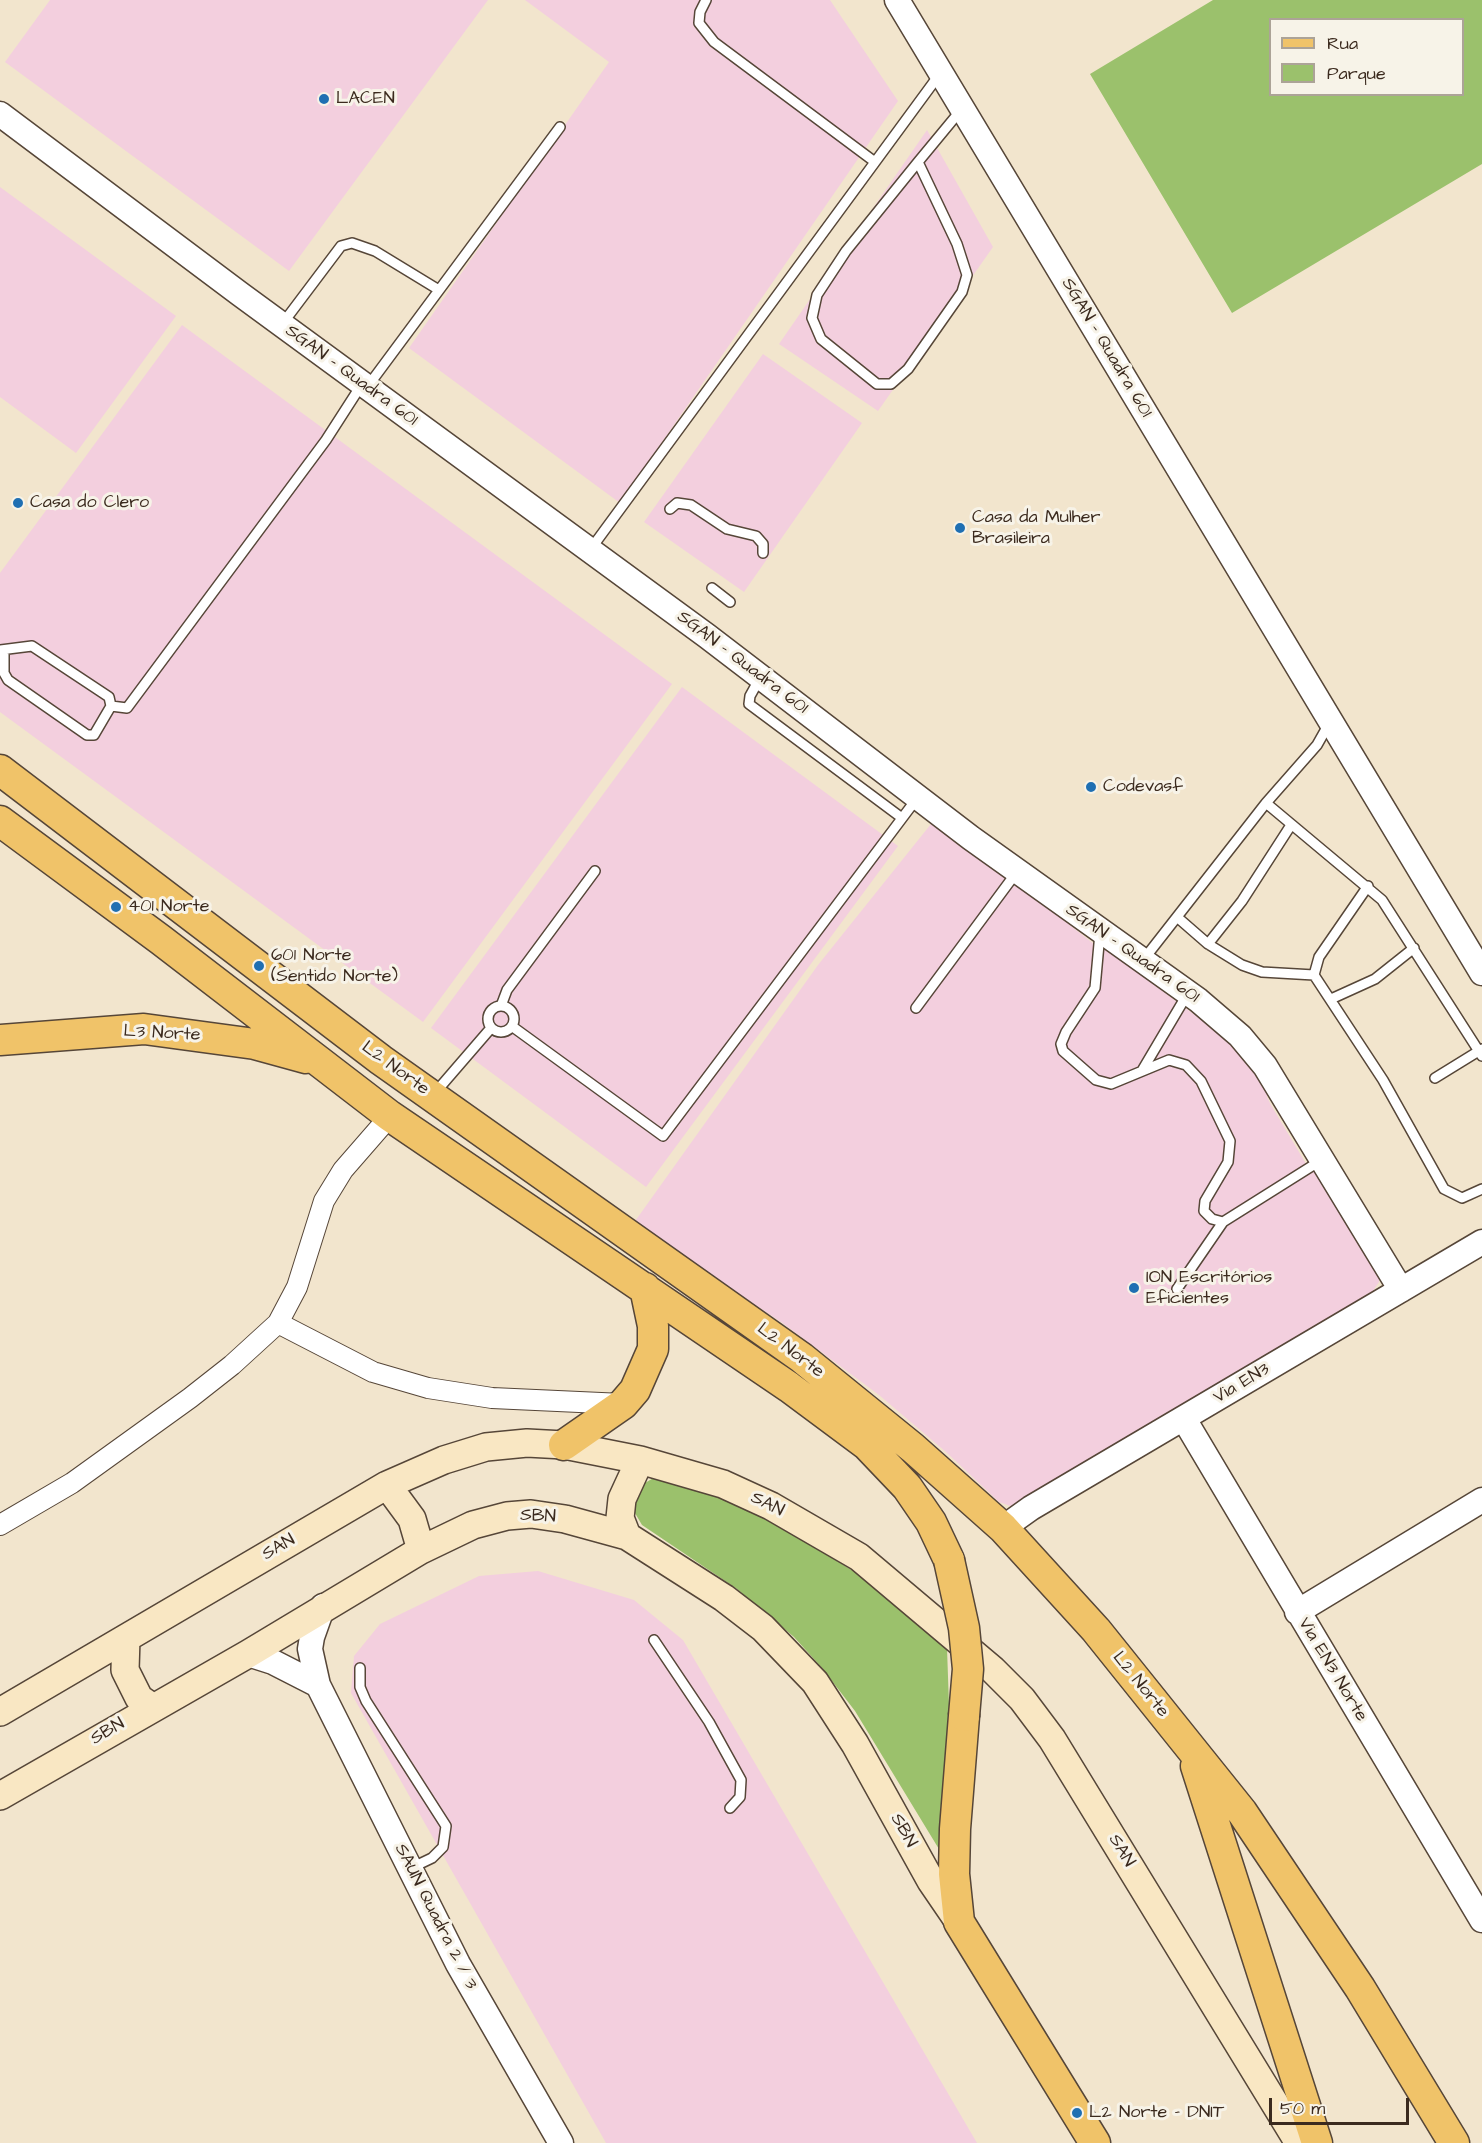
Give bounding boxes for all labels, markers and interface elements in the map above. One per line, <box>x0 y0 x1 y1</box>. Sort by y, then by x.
legend <box>1269 18 1464 96</box>
text: Rua <box>1327 31 1358 56</box>
text: Parque <box>1327 61 1386 86</box>
place label: LACEN <box>336 88 395 110</box>
marker: LACEN <box>317 92 331 106</box>
street label: SGAN - Quadra 601 <box>1056 275 1156 421</box>
street label: SGAN - Quadra 601 <box>281 321 421 431</box>
place label: Casa do Clero <box>30 492 149 514</box>
marker: Casa do Clero <box>11 496 25 510</box>
place label: Casa da Mulher Brasileira <box>972 507 1100 550</box>
marker: Casa da Mulher Brasileira <box>953 521 967 535</box>
street label: SGAN - Quadra 601 <box>672 607 812 719</box>
place label: Codevasf <box>1103 776 1183 798</box>
marker: Codevasf <box>1084 780 1098 794</box>
place label: 401 Norte <box>128 896 209 918</box>
marker: 401 Norte <box>109 900 123 914</box>
street label: SGAN - Quadra 601 <box>1061 900 1203 1008</box>
place label: 601 Norte (Sentido Norte) <box>271 945 398 988</box>
marker: 601 Norte (Sentido Norte) <box>252 959 266 973</box>
street label: L3 Norte <box>123 1021 201 1047</box>
street label: L2 Norte <box>357 1037 433 1101</box>
place label: ION Escritórios Eficientes <box>1146 1267 1272 1310</box>
marker: ION Escritórios Eficientes <box>1127 1281 1141 1295</box>
street label: L2 Norte <box>752 1319 828 1383</box>
street label: Via EN3 <box>1210 1359 1274 1409</box>
street label: SAN <box>747 1488 787 1522</box>
street label: SBN <box>520 1505 556 1529</box>
street label: SAN <box>259 1530 299 1566</box>
street label: Via EN3 Norte <box>1293 1614 1371 1726</box>
street label: L2 Norte <box>1107 1648 1173 1722</box>
street label: SBN <box>87 1714 129 1750</box>
street label: SBN <box>885 1810 921 1852</box>
street label: SAN <box>1103 1831 1139 1871</box>
street label: SAUN Quadra 2 / 3 <box>389 1841 481 1993</box>
scale bar <box>1272 2086 1412 2124</box>
text: 50 m <box>1280 2096 1325 2121</box>
place label: L2 Norte - DNIT <box>1089 2102 1224 2124</box>
marker: L2 Norte - DNIT <box>1070 2106 1084 2120</box>

